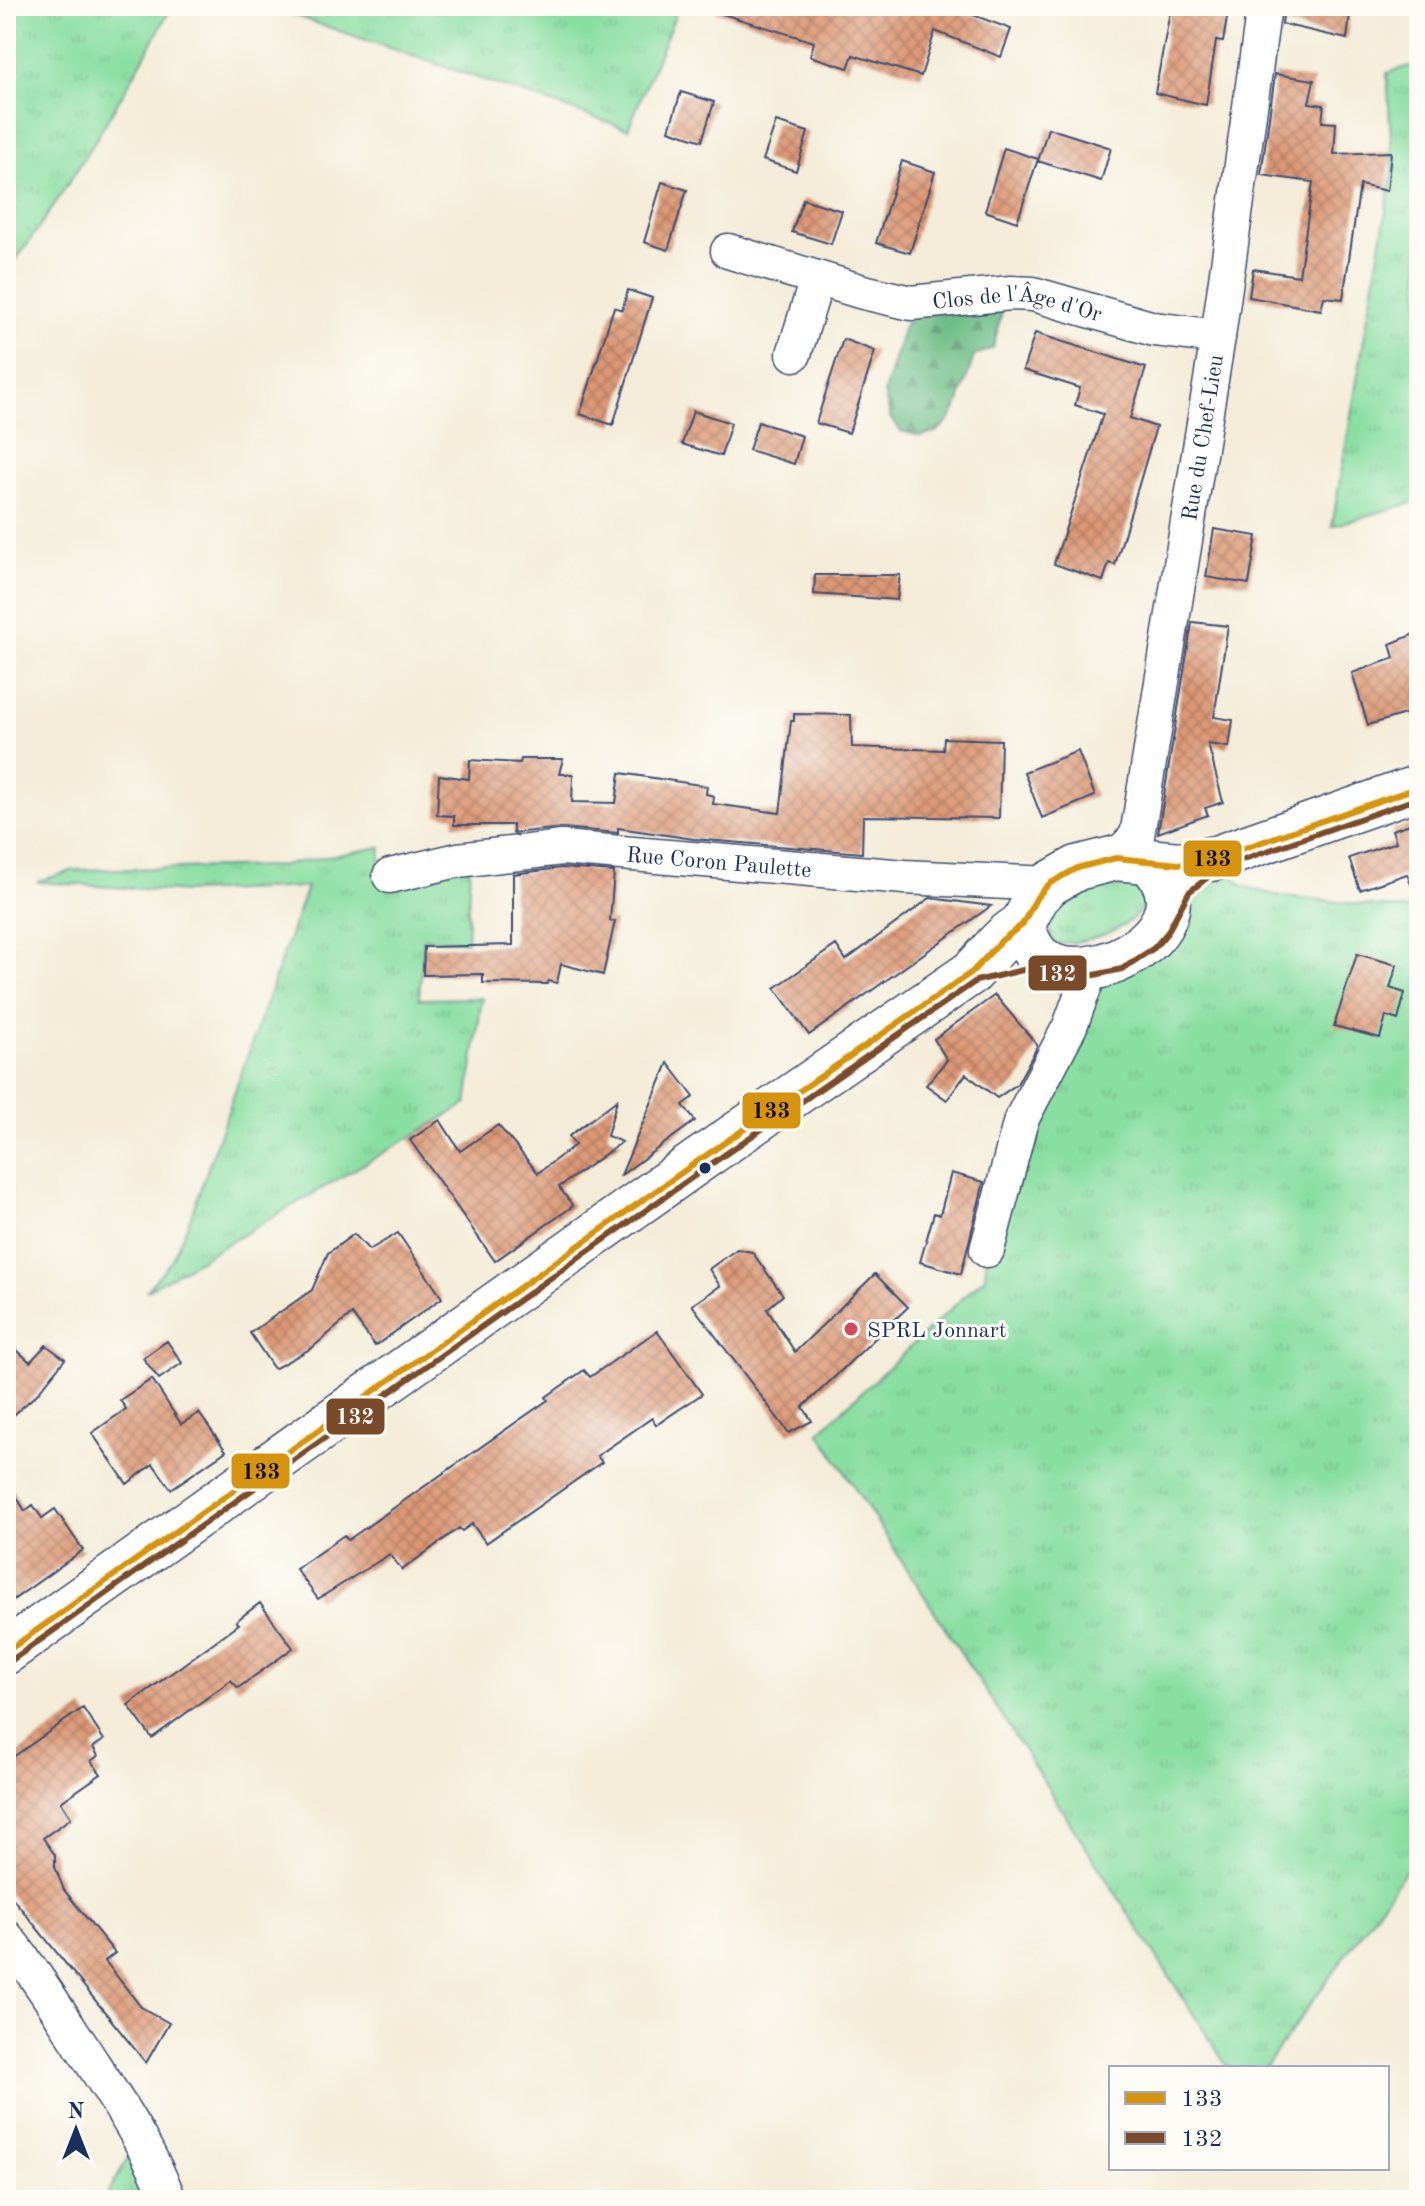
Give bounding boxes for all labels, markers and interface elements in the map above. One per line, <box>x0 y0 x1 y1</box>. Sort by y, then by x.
street label: Clos de l'Âge d'Or <box>931 281 1104 326</box>
street label: Rue du Chef-Lieu <box>1179 353 1228 523</box>
line badge: 133 <box>1182 839 1243 878</box>
street label: Rue Coron Paulette <box>625 844 812 882</box>
text: 133 <box>1193 849 1231 871</box>
line badge: 132 <box>1027 954 1088 992</box>
text: 132 <box>1038 964 1076 986</box>
line badge: 133 <box>741 1091 802 1130</box>
text: 133 <box>752 1101 790 1123</box>
unlabelled marker <box>697 1160 713 1176</box>
marker: SPRL Jonnart <box>842 1320 860 1338</box>
place label: SPRL Jonnart <box>867 1320 1006 1342</box>
line badge: 132 <box>325 1397 386 1436</box>
text: 132 <box>336 1407 374 1429</box>
line badge: 133 <box>230 1452 291 1490</box>
text: 133 <box>242 1462 280 1484</box>
legend <box>1109 2066 1389 2170</box>
text: 133 <box>1181 2088 1223 2112</box>
north arrow <box>36 2090 116 2170</box>
text: N <box>68 2101 85 2123</box>
text: 132 <box>1181 2128 1223 2152</box>

